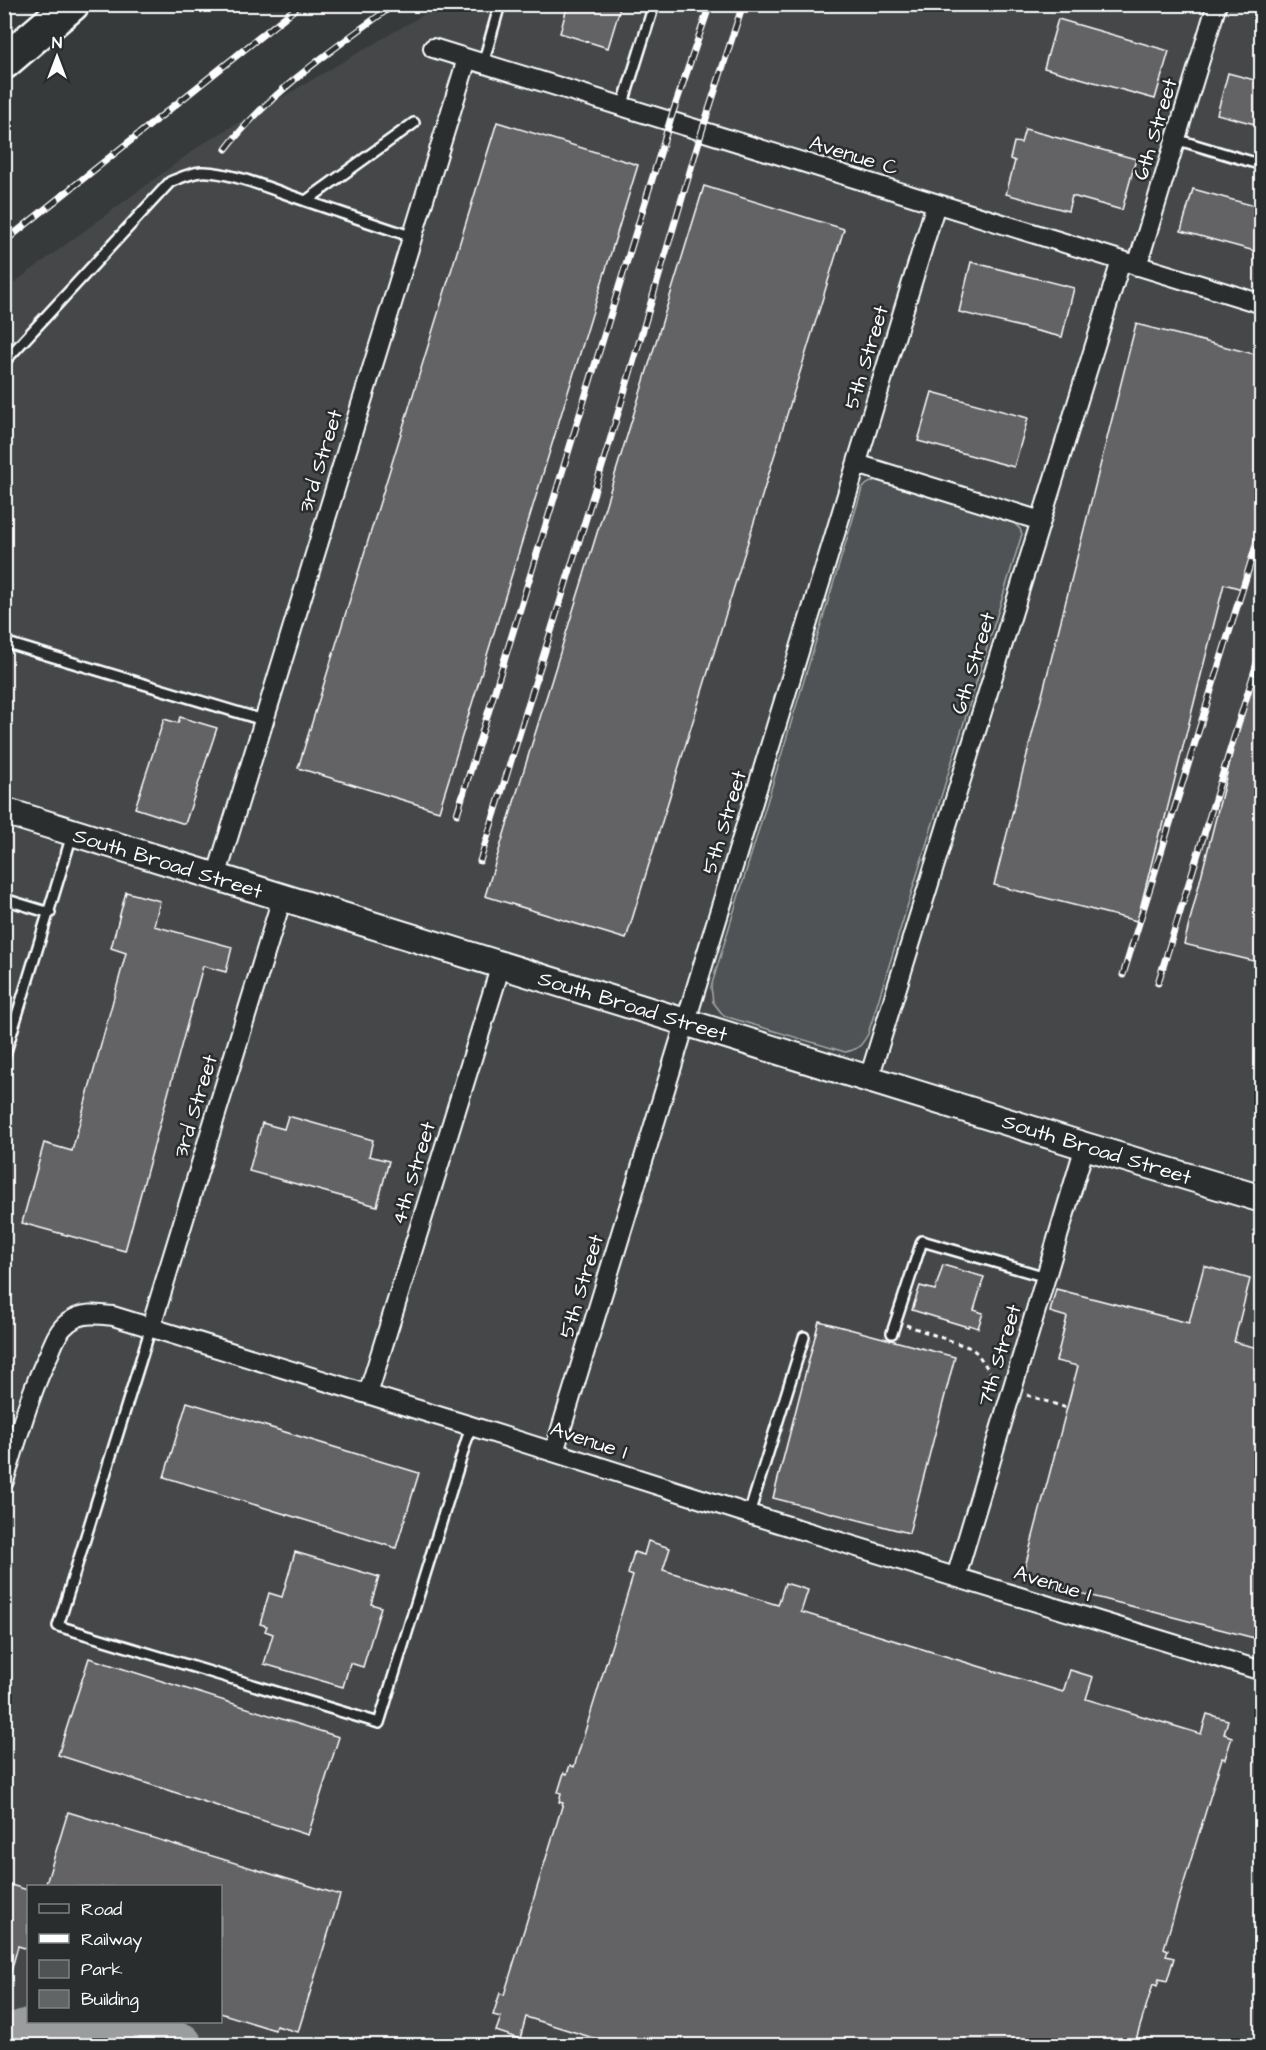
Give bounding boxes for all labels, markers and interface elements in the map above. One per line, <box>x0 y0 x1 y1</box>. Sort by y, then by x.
north arrow <box>27 27 87 87</box>
text: N <box>52 32 62 54</box>
street label: 6th Street <box>1126 74 1185 184</box>
street label: Avenue C <box>806 128 902 183</box>
street label: 5th Street <box>837 301 896 413</box>
street label: 3rd Street <box>291 406 350 516</box>
street label: 6th Street <box>944 608 1003 718</box>
street label: 5th Street <box>695 766 754 878</box>
street label: South Broad Street <box>70 821 266 906</box>
street label: South Broad Street <box>535 964 731 1049</box>
street label: 3rd Street <box>166 1051 225 1161</box>
street label: South Broad Street <box>999 1107 1195 1192</box>
street label: 4th Street <box>384 1118 443 1228</box>
street label: 5th Street <box>552 1230 611 1342</box>
street label: 7th Street <box>970 1300 1029 1410</box>
street label: Avenue I <box>546 1414 631 1467</box>
street label: Avenue I <box>1010 1558 1095 1609</box>
legend <box>27 1885 222 2023</box>
text: Road <box>81 1897 122 1922</box>
text: Railway <box>81 1927 142 1953</box>
text: Park <box>81 1957 123 1982</box>
text: Building <box>81 1987 139 2013</box>

